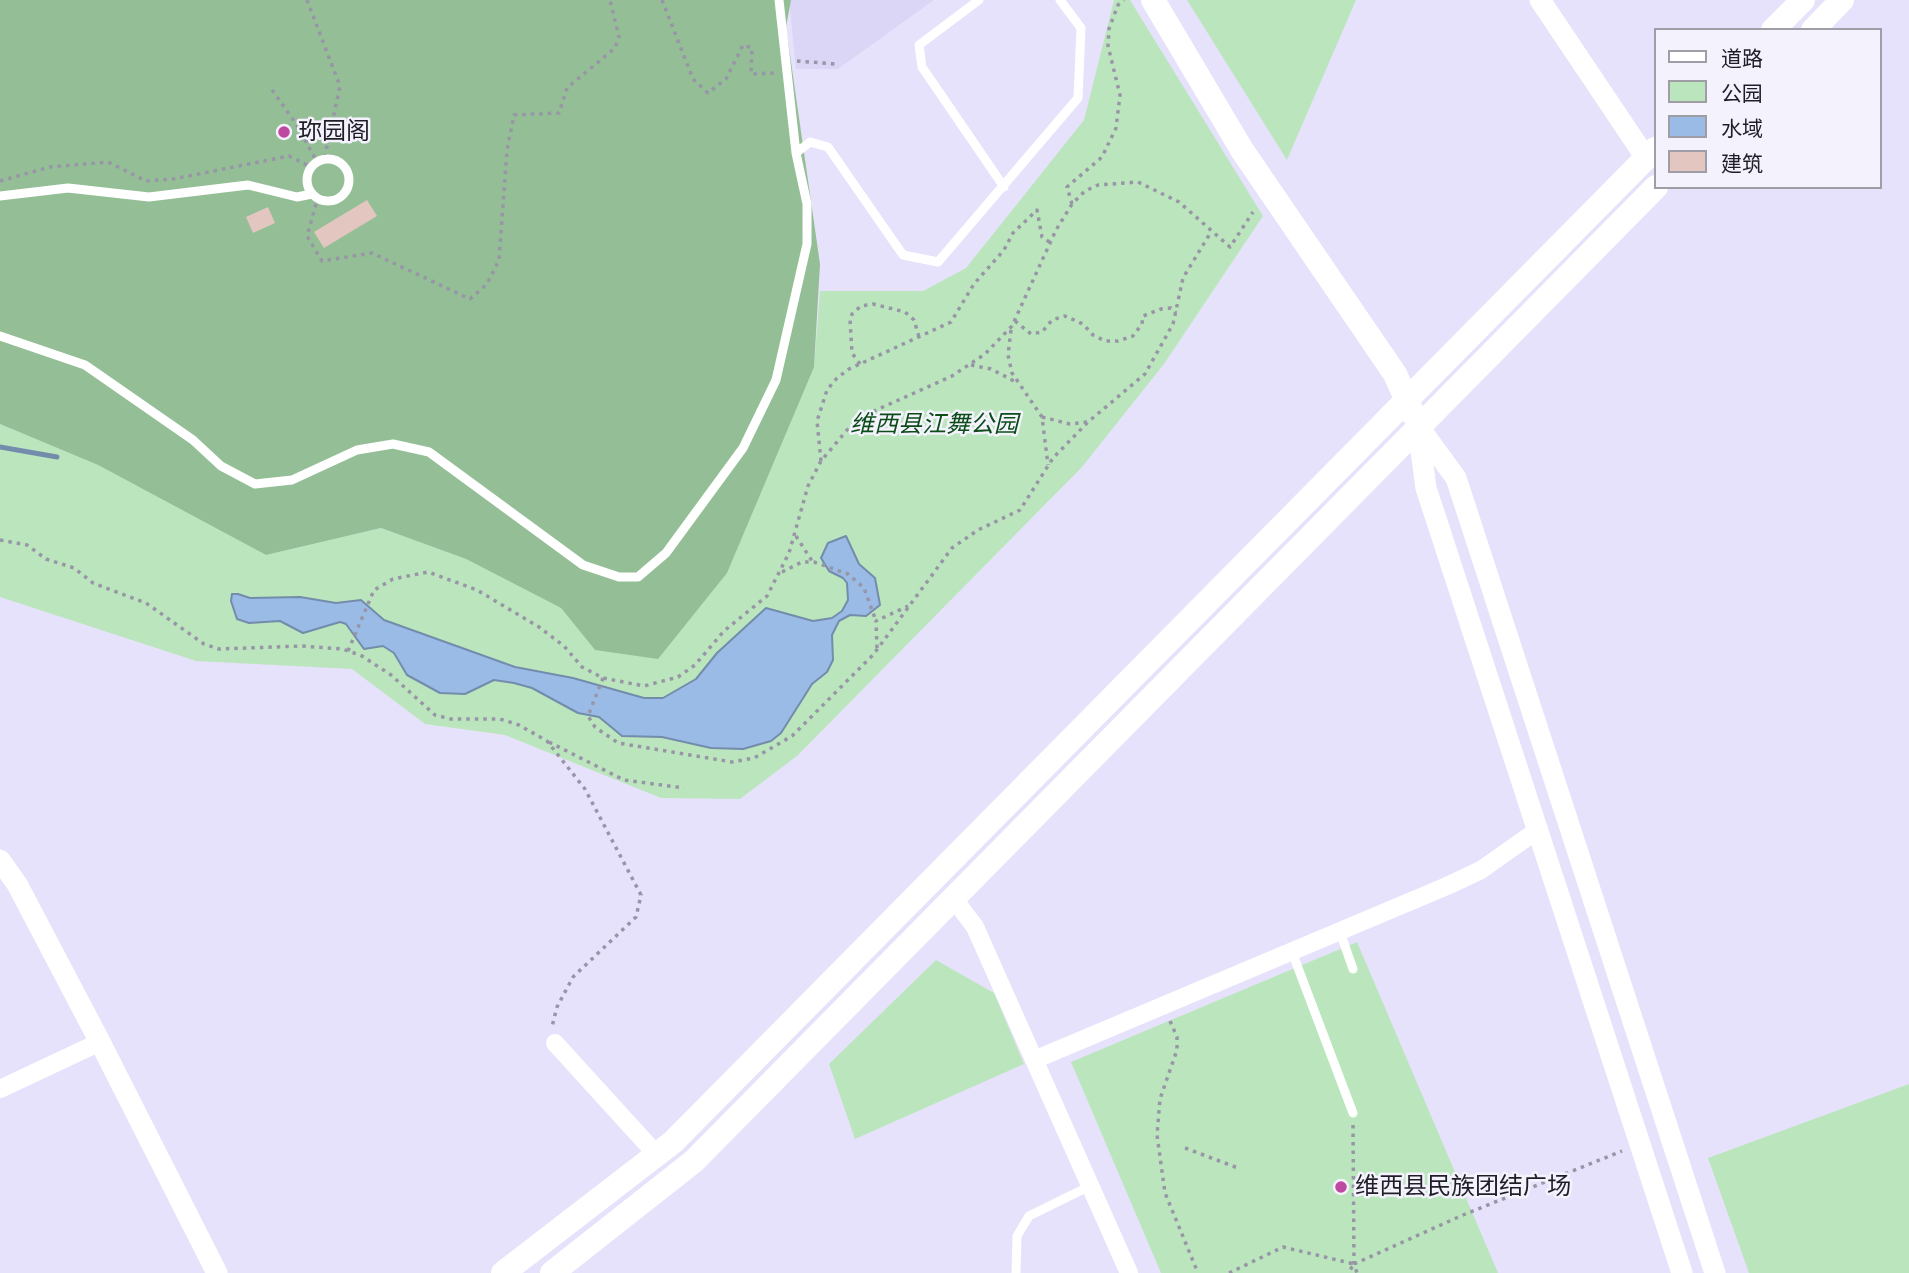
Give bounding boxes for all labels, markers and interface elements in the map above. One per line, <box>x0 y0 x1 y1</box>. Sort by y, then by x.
legend <box>1654 28 1881 189</box>
text: 道路 <box>1721 44 1763 72</box>
text: 公园 <box>1721 79 1763 107</box>
text: 水域 <box>1721 114 1763 142</box>
place label: 珎园阁 <box>298 118 370 146</box>
marker: 珎园阁 <box>276 124 292 140</box>
text: 建筑 <box>1721 149 1763 177</box>
park label: 维西县江舞公园 <box>850 411 1018 439</box>
place label: 维西县民族团结广场 <box>1355 1173 1571 1201</box>
marker: 维西县民族团结广场 <box>1333 1179 1349 1195</box>

